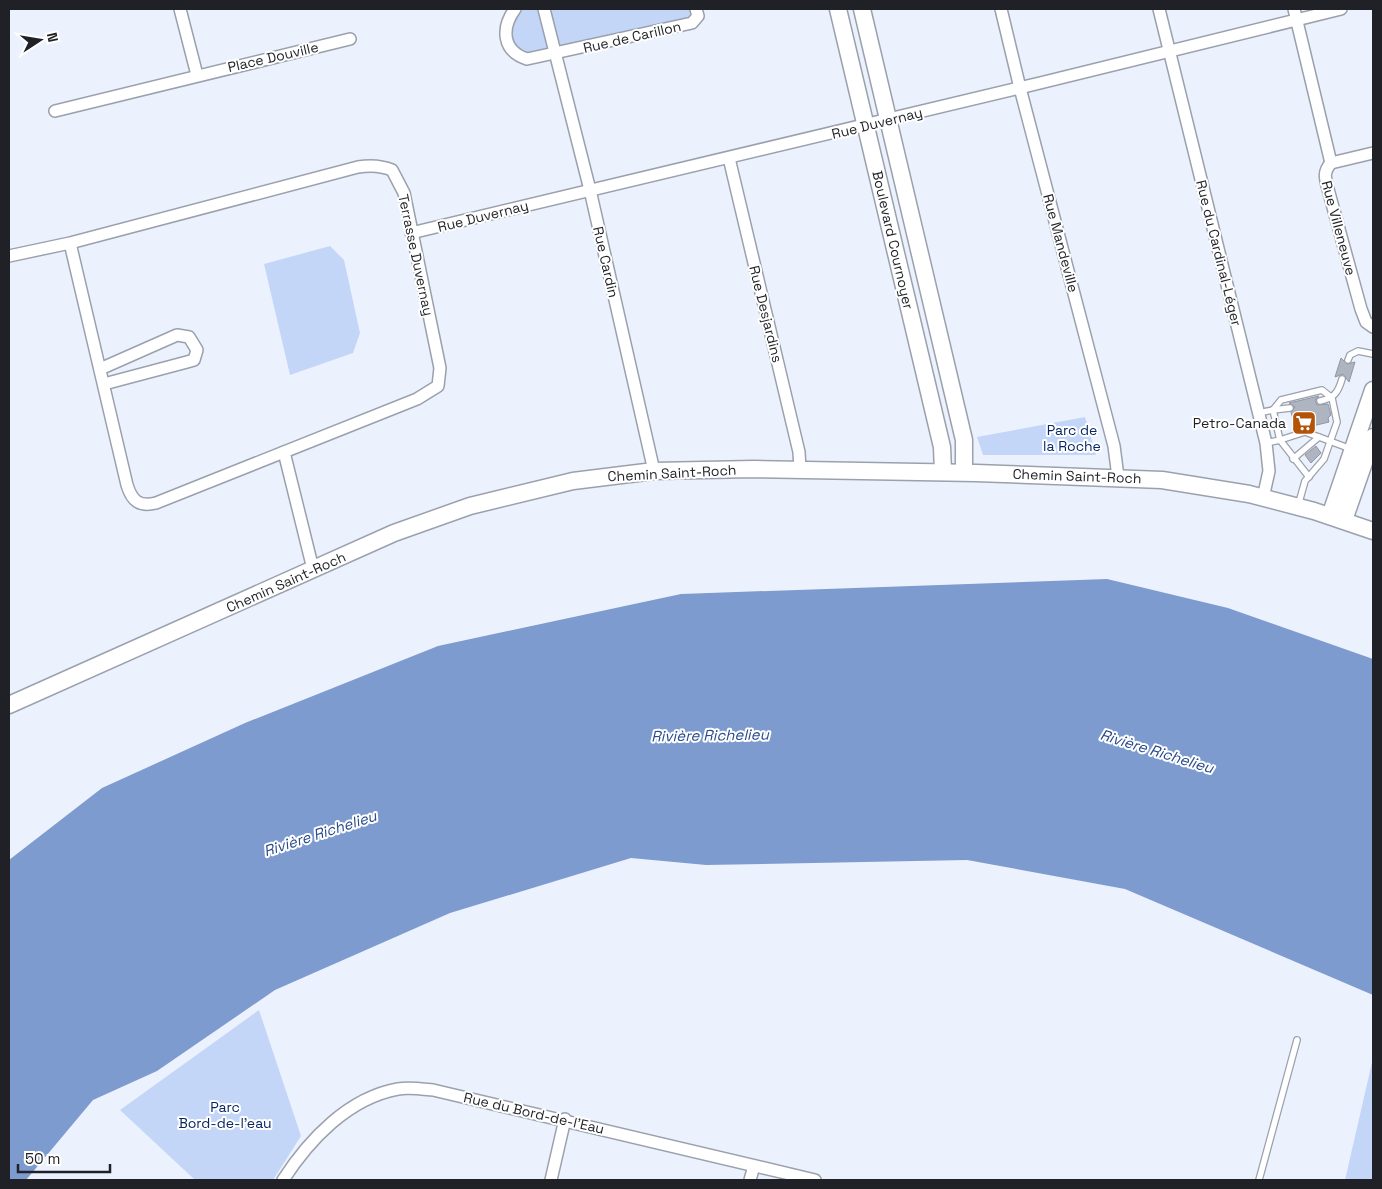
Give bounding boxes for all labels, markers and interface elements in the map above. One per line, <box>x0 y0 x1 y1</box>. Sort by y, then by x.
north arrow <box>15 15 65 65</box>
street label: Rue de Carillon <box>581 17 683 57</box>
text: N <box>43 31 62 44</box>
street label: Place Douville <box>226 38 320 76</box>
street label: Rue Duvernay <box>830 103 924 143</box>
street label: Boulevard Cournoyer <box>868 169 918 311</box>
street label: Rue du Cardinal-Léger <box>1192 178 1246 328</box>
street label: Rue Villeneuve <box>1318 179 1360 277</box>
street label: Rue Mandeville <box>1039 192 1083 294</box>
street label: Terrasse Duvernay <box>394 193 438 317</box>
street label: Rue Duvernay <box>436 196 530 236</box>
street label: Rue Cardin <box>589 225 623 299</box>
street label: Rue Desjardins <box>745 264 787 364</box>
supermarket icon: Petro-Canada <box>1291 410 1317 436</box>
place label: Petro-Canada <box>1193 414 1286 432</box>
park label: Parc de la Roche <box>1043 421 1101 455</box>
street label: Chemin Saint-Roch <box>607 461 737 485</box>
street label: Chemin Saint-Roch <box>1012 465 1142 487</box>
street label: Chemin Saint-Roch <box>223 548 349 616</box>
water label: Rivière Richelieu <box>651 724 770 746</box>
water label: Rivière Richelieu <box>1098 725 1217 778</box>
water label: Rivière Richelieu <box>261 806 380 860</box>
street label: Rue du Bord-de-l'Eau <box>462 1088 606 1138</box>
park label: Parc Bord-de-l'eau <box>178 1098 272 1132</box>
scale bar <box>18 1142 110 1174</box>
text: 50 m <box>25 1149 60 1168</box>

